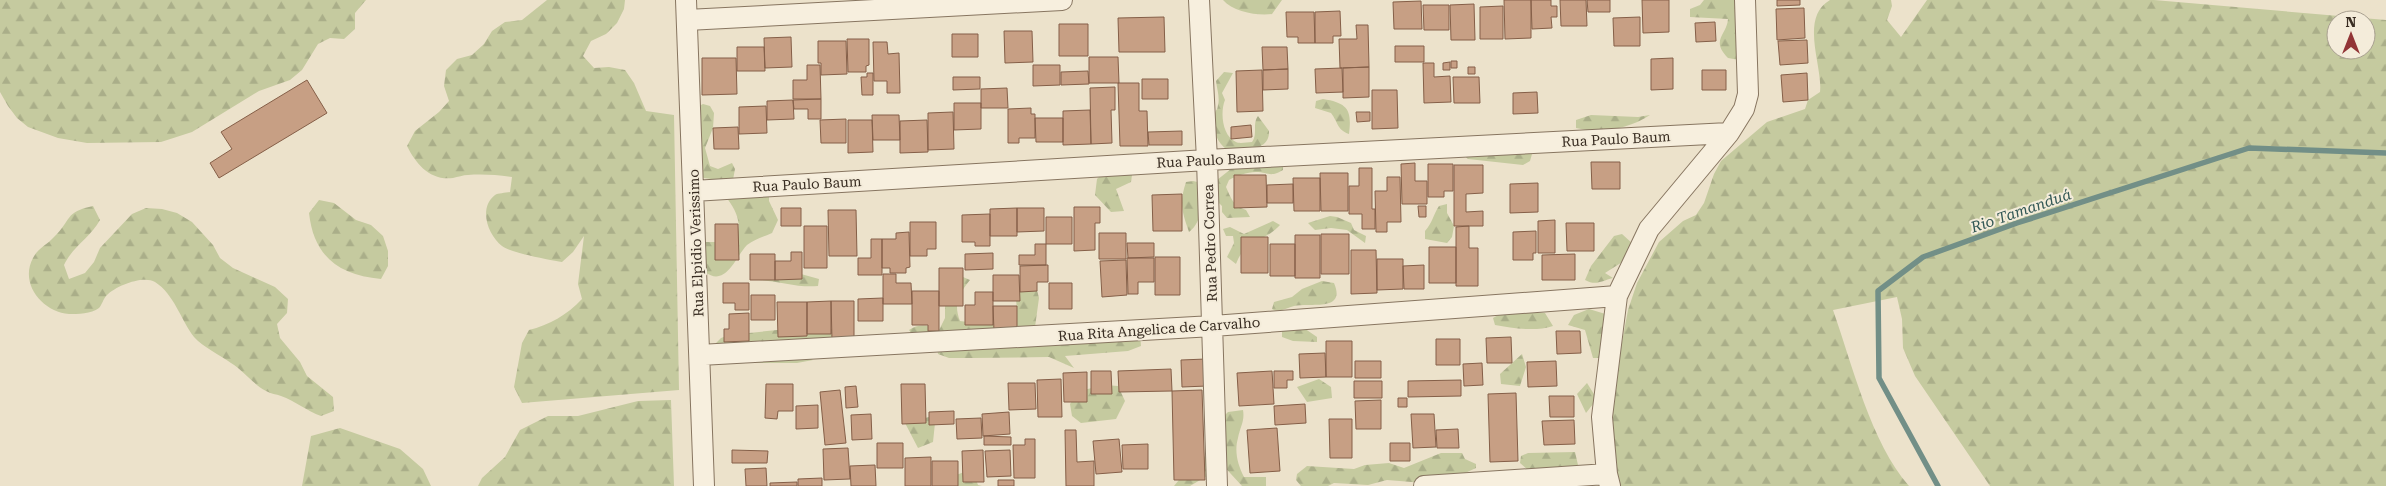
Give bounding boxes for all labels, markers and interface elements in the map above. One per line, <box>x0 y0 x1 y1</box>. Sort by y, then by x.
north arrow <box>2326 10 2376 60</box>
text: N <box>2346 14 2357 30</box>
street label: Rua Paulo Baum <box>1561 128 1671 150</box>
street label: Rua Paulo Baum <box>1156 149 1266 171</box>
street label: Rua Elpidio Verissimo <box>685 169 707 317</box>
street label: Rua Paulo Baum <box>752 173 862 195</box>
street label: Rua Pedro Correa <box>1200 183 1220 302</box>
water label: Rio Tamanduá <box>1967 185 2074 237</box>
street label: Rua Rita Angelica de Carvalho <box>1057 314 1261 344</box>

